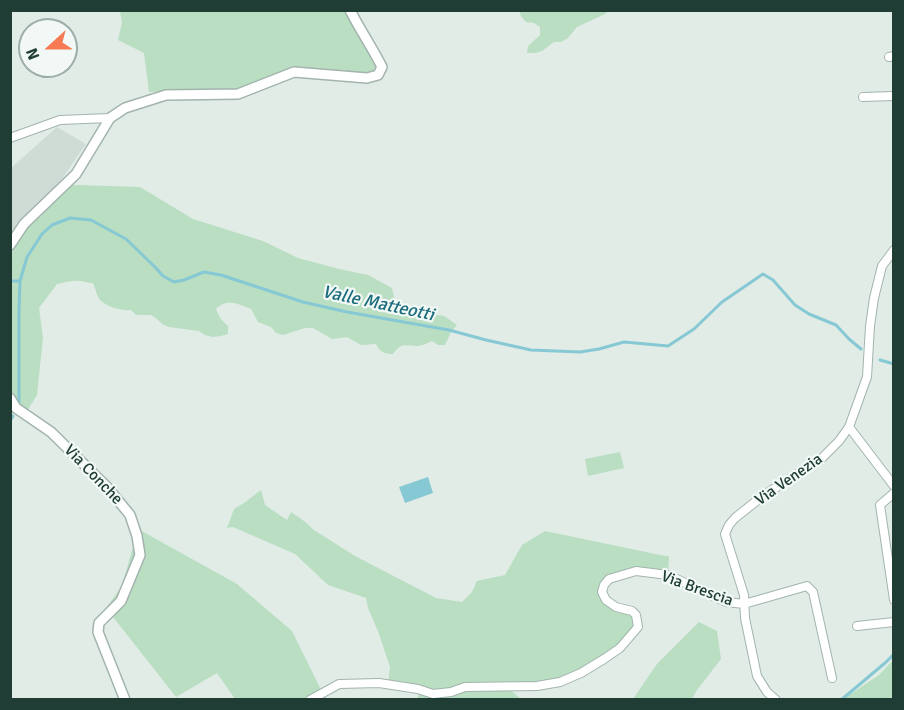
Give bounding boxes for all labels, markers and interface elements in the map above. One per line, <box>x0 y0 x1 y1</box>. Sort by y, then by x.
north arrow <box>18 18 78 78</box>
text: N <box>22 45 44 63</box>
water label: Valle Matteotti <box>320 282 436 326</box>
street label: Via Conche <box>60 441 126 509</box>
street label: Via Venezia <box>752 450 826 510</box>
street label: Via Brescia <box>658 567 736 611</box>

